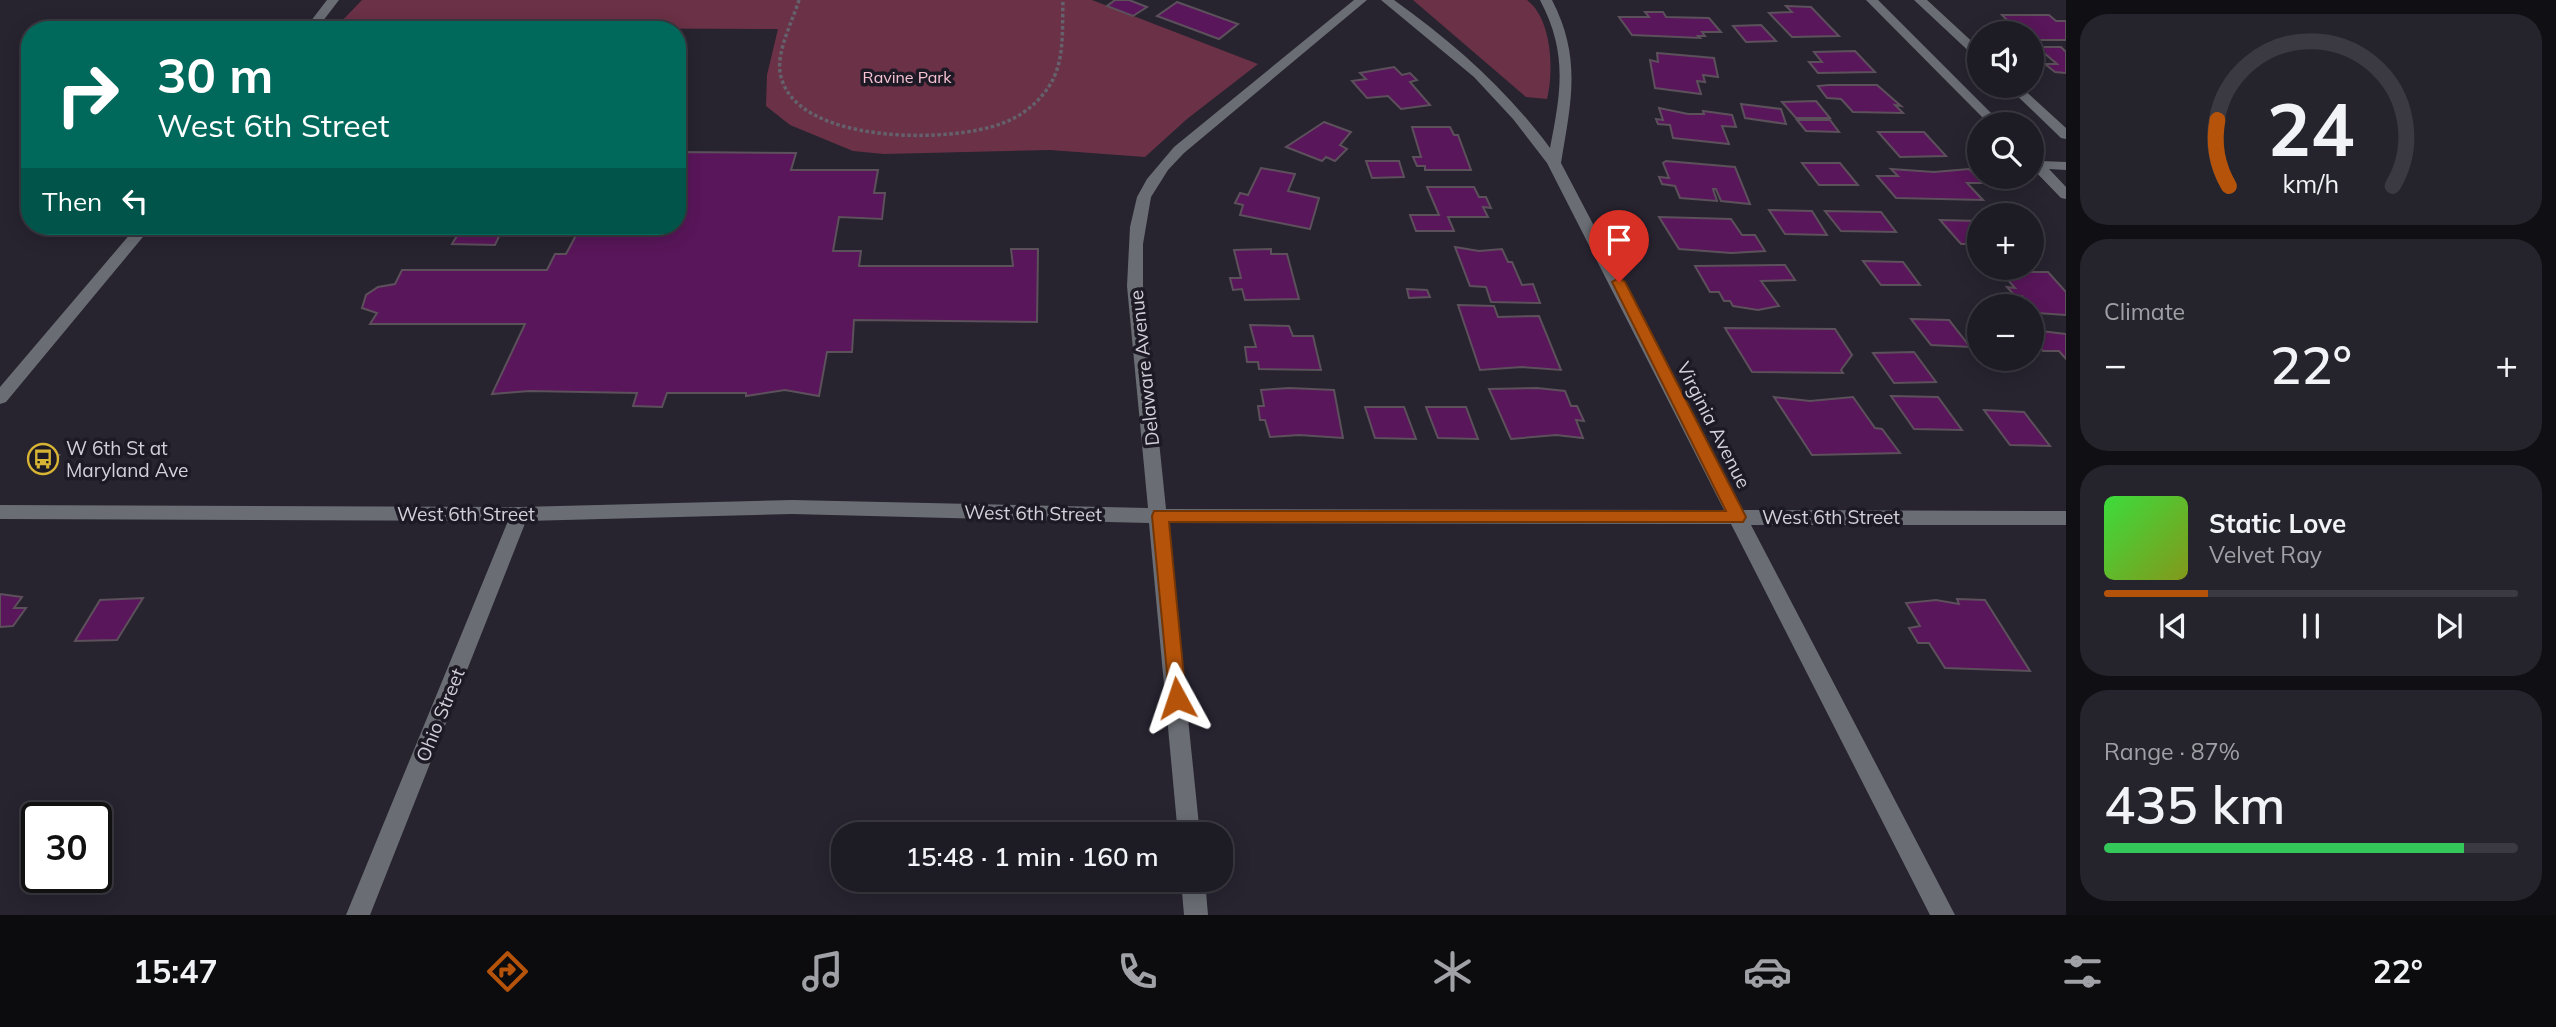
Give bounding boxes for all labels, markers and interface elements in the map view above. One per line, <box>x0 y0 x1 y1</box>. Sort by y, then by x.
map controls <box>1967 21 2044 371</box>
button: sound <box>1967 21 2044 98</box>
text: 30 m <box>157 44 273 105</box>
icon: right <box>42 49 133 140</box>
park label: Ravine Park <box>863 67 952 87</box>
text: 24 <box>2267 83 2355 174</box>
text: West 6th Street <box>157 105 389 145</box>
button: search <box>1967 112 2044 189</box>
text: km/h <box>2283 167 2339 198</box>
icon: left <box>116 182 154 220</box>
text: Then <box>42 185 102 218</box>
button: + <box>1967 203 2044 280</box>
pin <box>1589 210 1649 282</box>
icon: arrive <box>1600 221 1638 259</box>
street label: Delaware Avenue <box>1124 289 1164 447</box>
button: − <box>1967 294 2044 371</box>
text: Climate <box>2104 297 2185 326</box>
text: 22° <box>2270 332 2352 397</box>
text: − <box>2104 340 2127 388</box>
text: + <box>2495 340 2518 388</box>
street label: Virginia Avenue <box>1672 358 1756 492</box>
place label: W 6th St at Maryland Ave <box>66 436 188 482</box>
bus stop icon: W 6th St at Maryland Ave <box>26 442 60 476</box>
street label: West 6th Street <box>964 500 1103 526</box>
street label: West 6th Street <box>397 502 535 526</box>
street label: West 6th Street <box>1762 505 1900 529</box>
text: Static Love <box>2209 507 2346 540</box>
text: Velvet Ray <box>2209 540 2322 569</box>
icon: previous <box>2154 607 2192 645</box>
icon: pause <box>2292 607 2330 645</box>
icon: next <box>2430 607 2468 645</box>
position arrow <box>1140 661 1214 735</box>
street label: Ohio Street <box>410 664 470 765</box>
text: Range · 87% <box>2104 737 2240 766</box>
text: 435 km <box>2104 772 2285 837</box>
speed limit sign: 30 <box>21 802 112 893</box>
text: 15:48 · 1 min · 160 m <box>905 840 1159 873</box>
icon: directions <box>483 947 532 996</box>
icon: music <box>798 947 847 996</box>
icon: phone <box>1113 947 1162 996</box>
icon: climate <box>1428 947 1477 996</box>
icon: car <box>1743 947 1792 996</box>
icon: filters <box>2058 947 2107 996</box>
text: 15:47 <box>133 951 218 991</box>
text: 22° <box>2372 951 2423 991</box>

